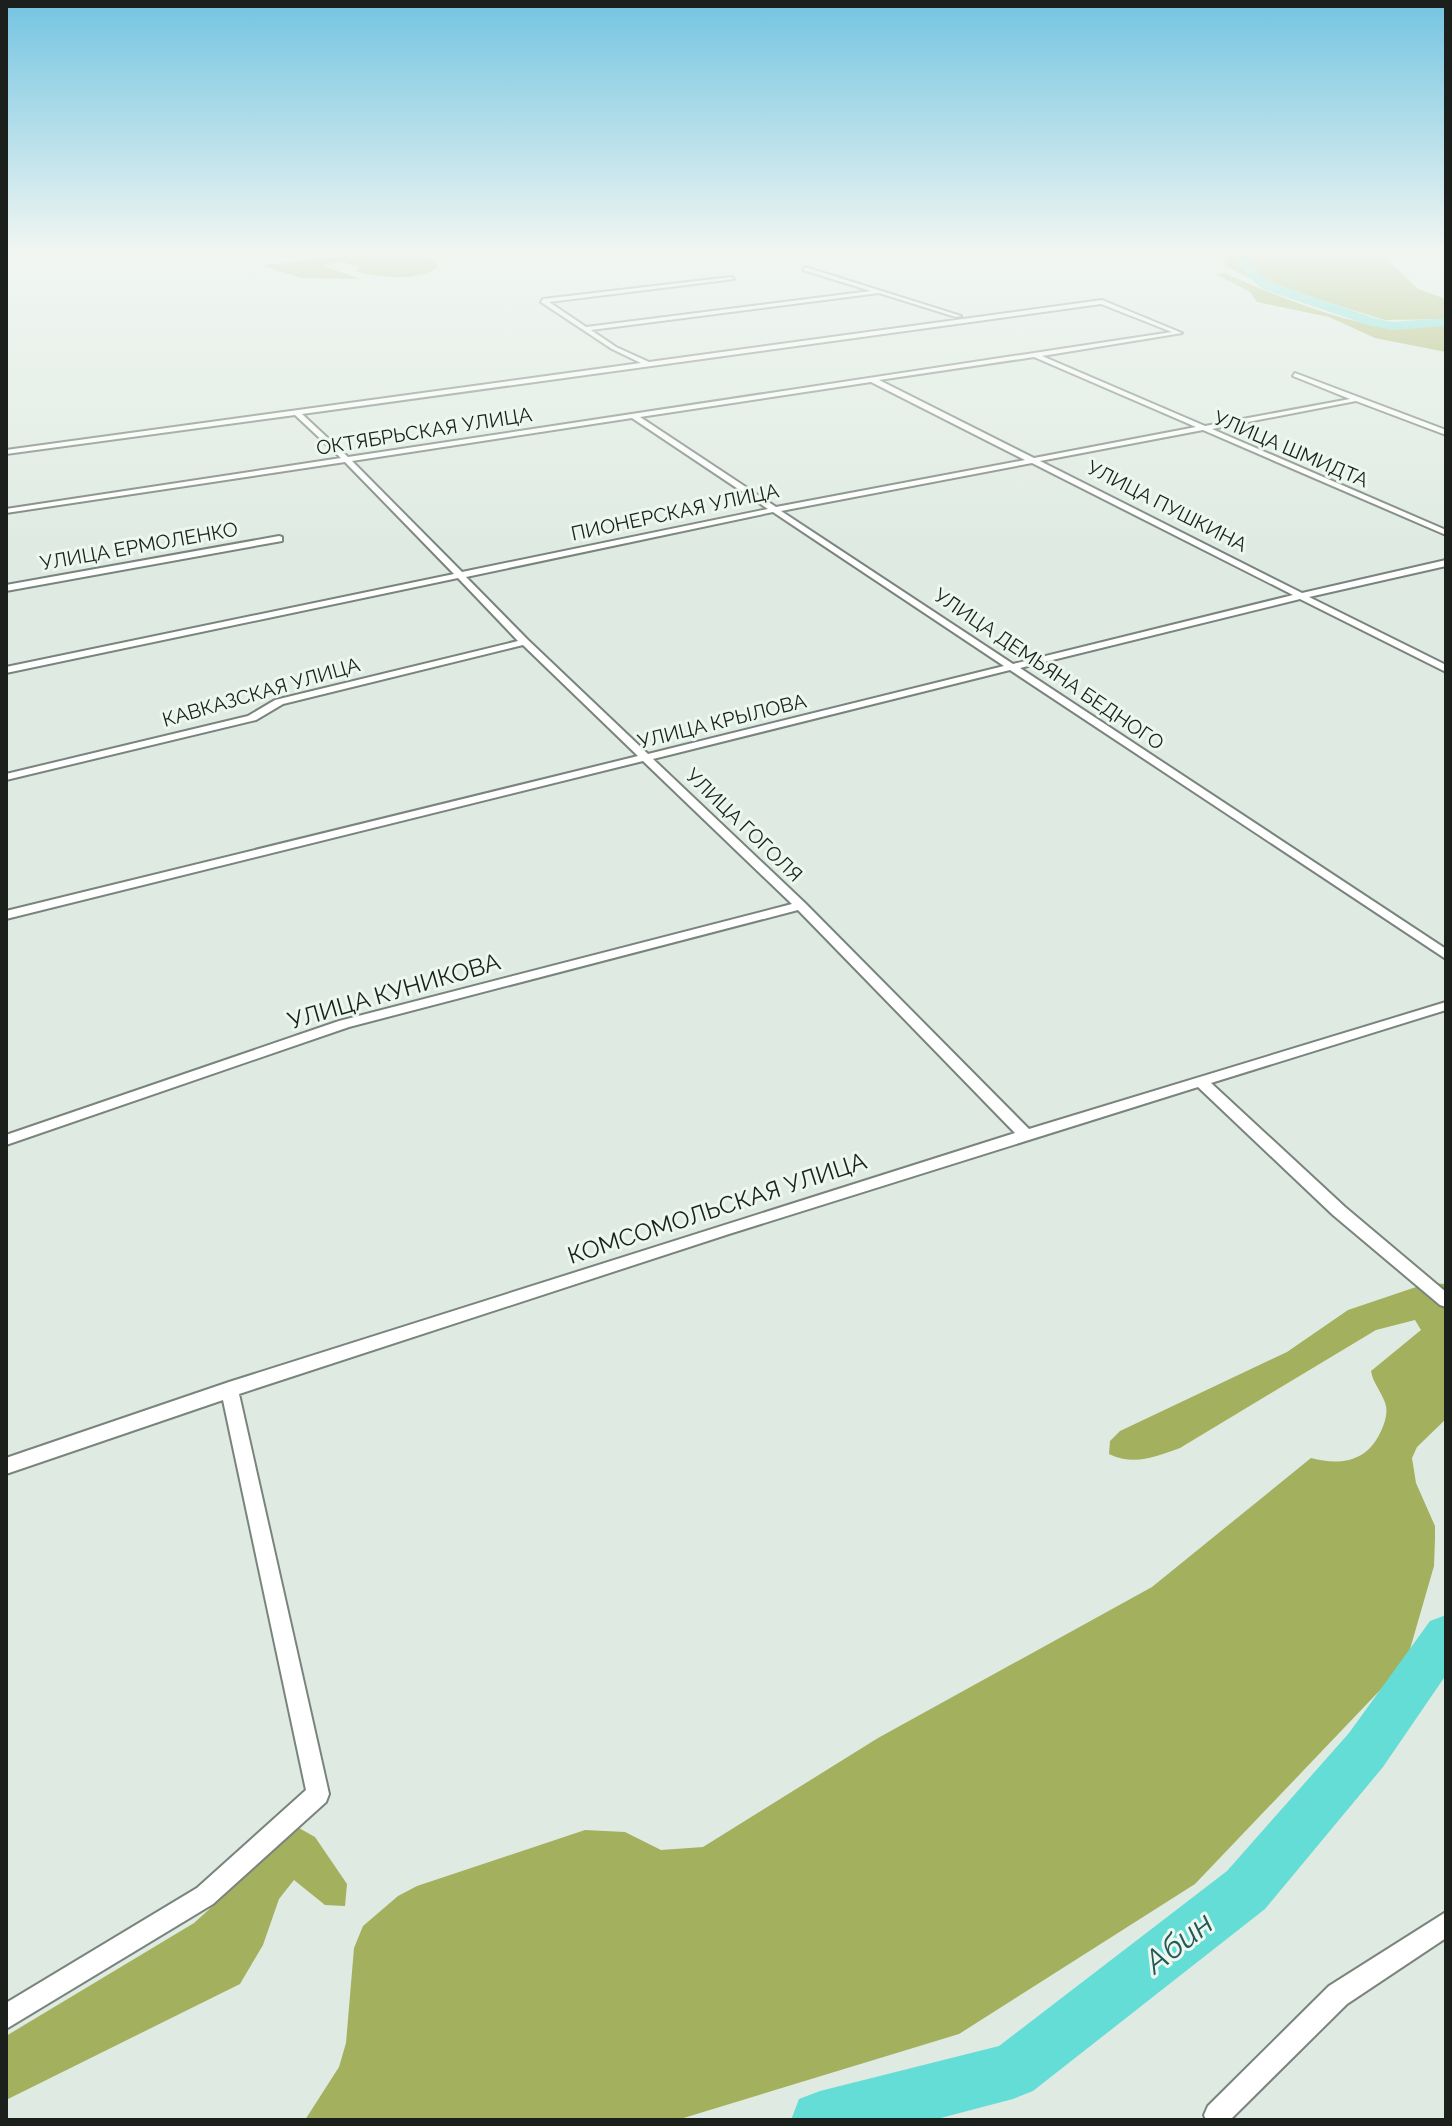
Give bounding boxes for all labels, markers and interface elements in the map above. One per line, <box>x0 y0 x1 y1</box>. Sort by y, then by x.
street label: ОКТЯБРЬСКАЯ УЛИЦА <box>314 402 534 460</box>
street label: УЛИЦА ШМИДТА <box>1210 406 1372 493</box>
street label: УЛИЦА ПУШКИНА <box>1083 455 1251 557</box>
street label: ПИОНЕРСКАЯ УЛИЦА <box>569 478 782 546</box>
street label: УЛИЦА ЕРМОЛЕНКО <box>38 517 240 575</box>
street label: УЛИЦА ДЕМЬЯНА БЕДНОГО <box>929 583 1169 755</box>
street label: КАВКАЗСКАЯ УЛИЦА <box>159 652 363 732</box>
street label: УЛИЦА КРЫЛОВА <box>635 688 809 754</box>
street label: УЛИЦА ГОГОЛЯ <box>681 763 807 887</box>
street label: УЛИЦА КУНИКОВА <box>284 947 504 1035</box>
street label: КОМСОМОЛЬСКАЯ УЛИЦА <box>564 1146 870 1270</box>
water label: Абин <box>1135 1904 1220 1981</box>

